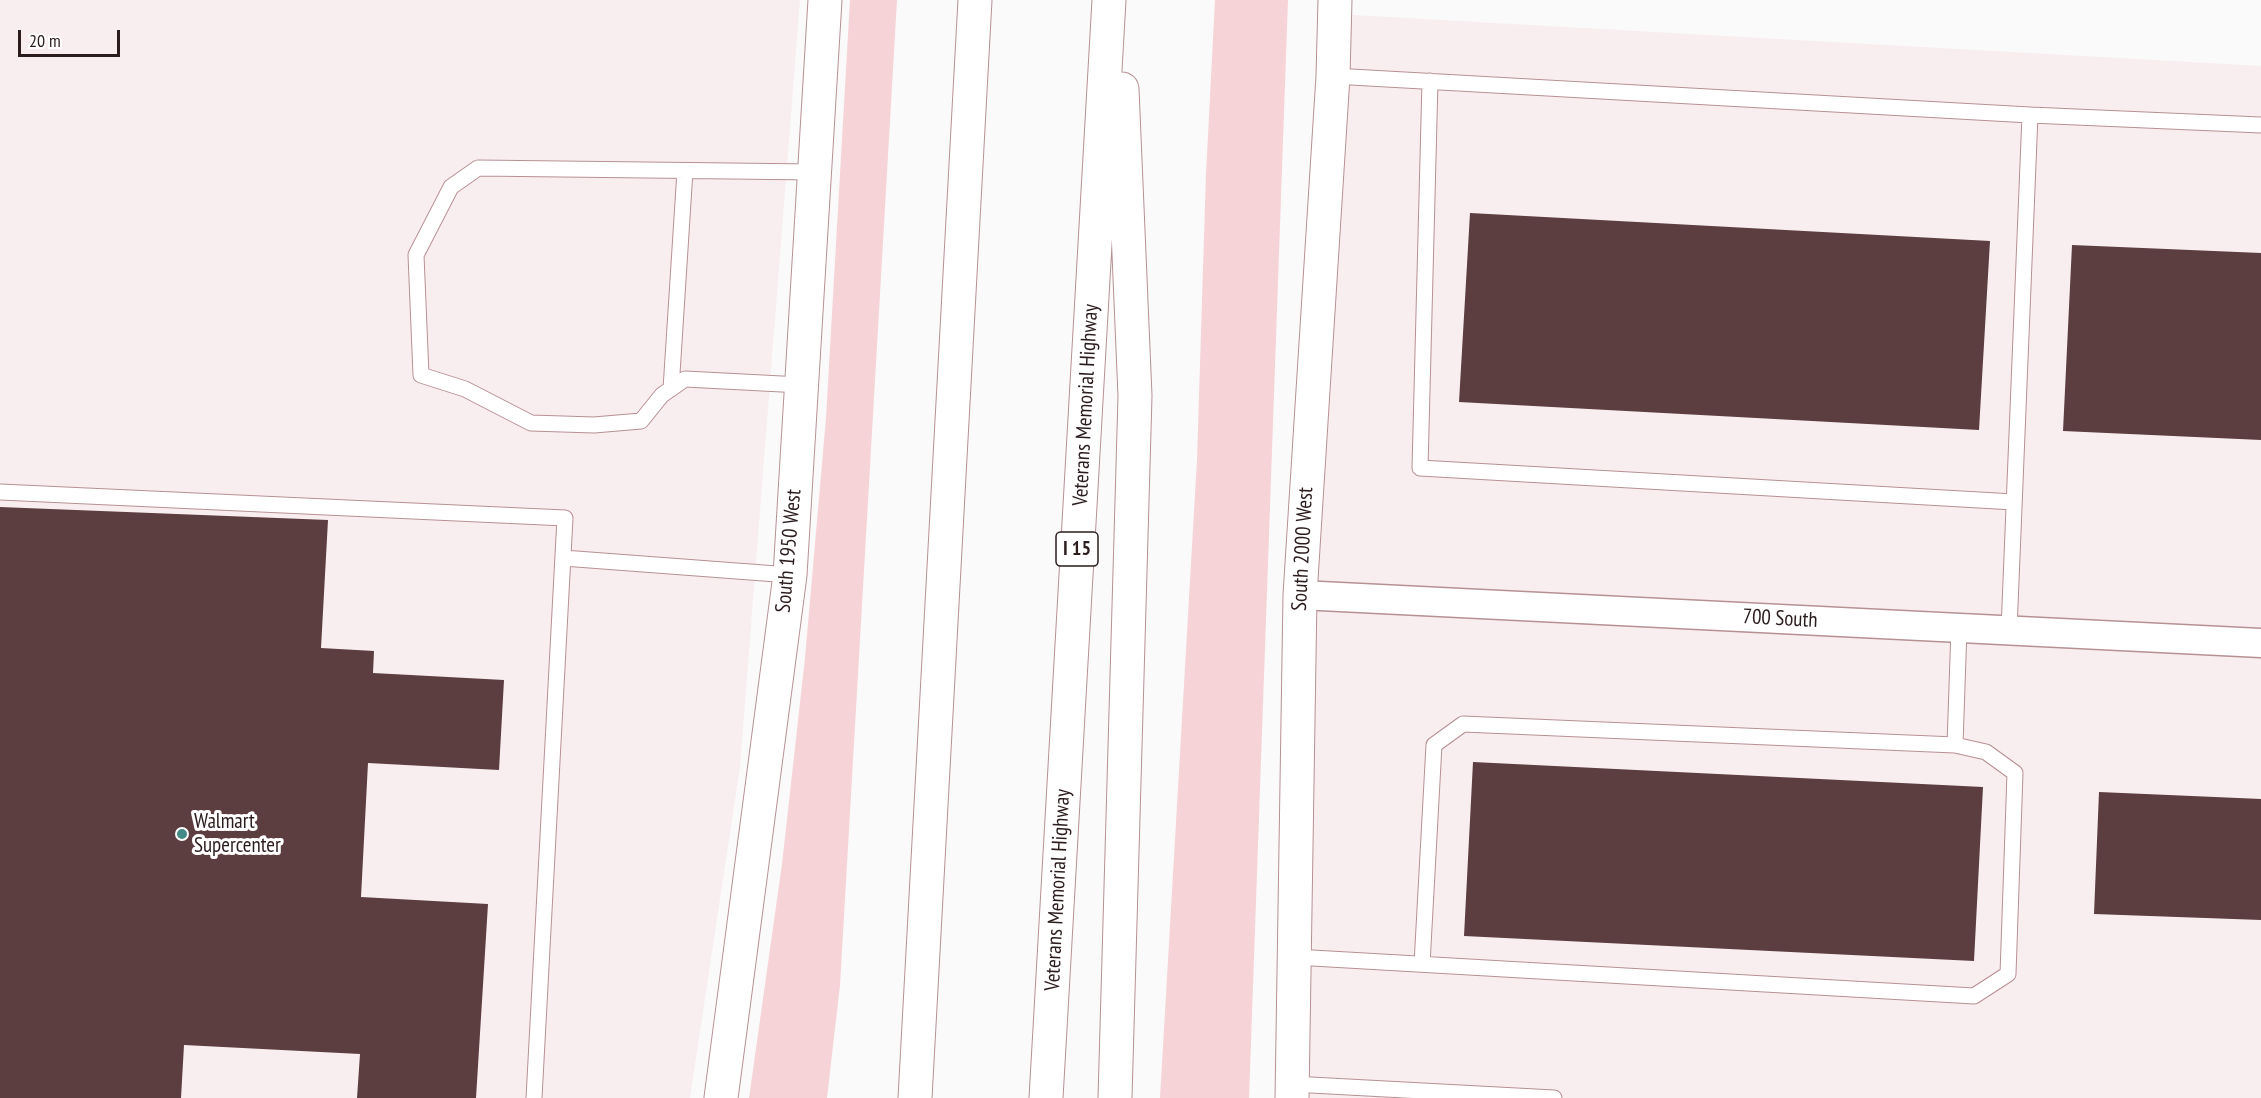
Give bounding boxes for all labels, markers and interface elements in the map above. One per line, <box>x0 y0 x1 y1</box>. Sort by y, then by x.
scale bar <box>21 18 123 56</box>
text: 20 m <box>29 29 61 52</box>
street label: Veterans Memorial Highway <box>1068 303 1104 507</box>
street label: South 2000 West <box>1287 487 1319 611</box>
street label: South 1950 West <box>771 488 807 614</box>
road number: I 15 <box>1056 532 1098 566</box>
street label: 700 South <box>1742 604 1818 634</box>
street label: Veterans Memorial Highway <box>1040 788 1076 992</box>
place label: Walmart Supercenter <box>194 809 281 859</box>
marker: Walmart Supercenter <box>175 827 189 841</box>

